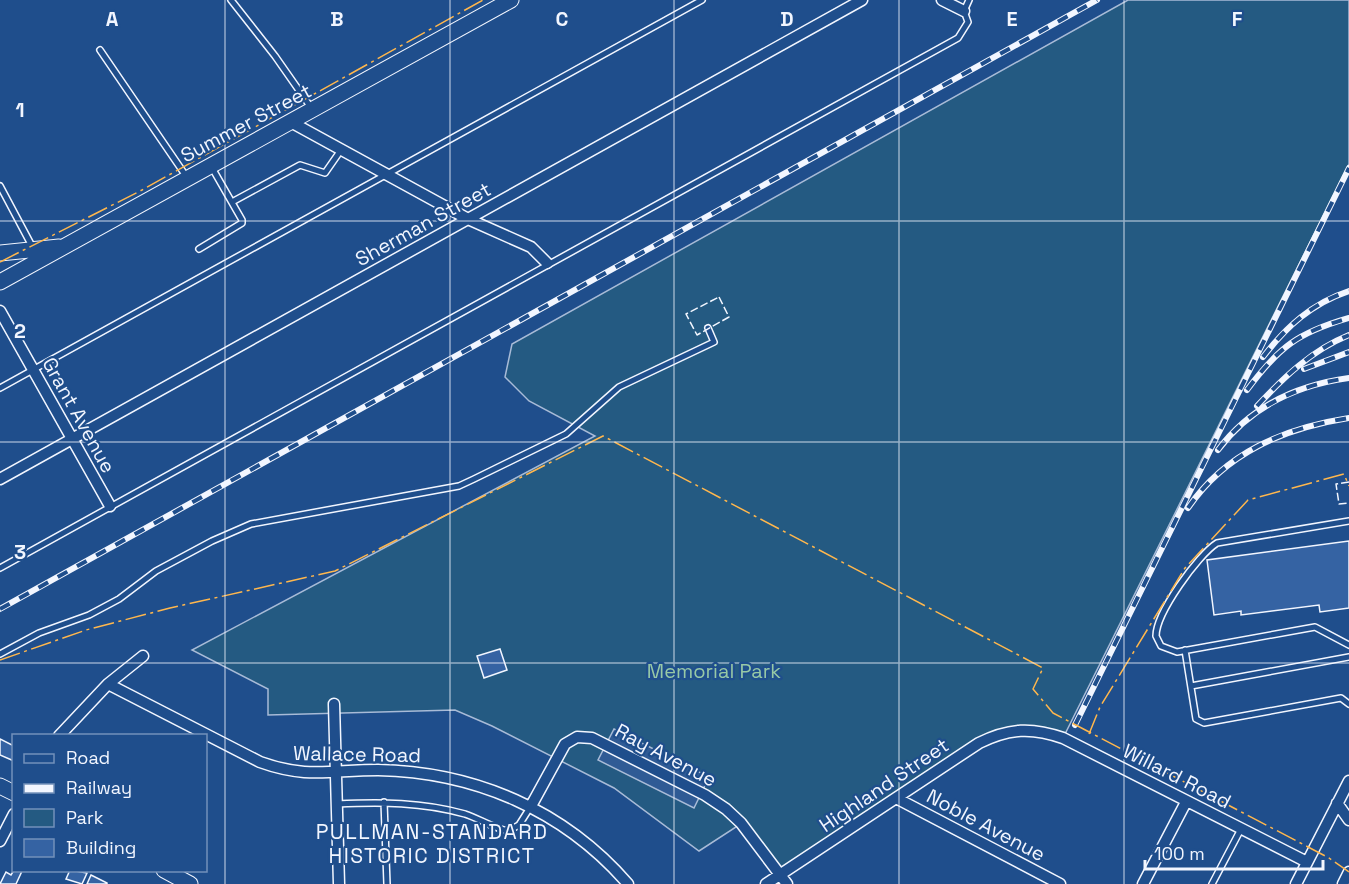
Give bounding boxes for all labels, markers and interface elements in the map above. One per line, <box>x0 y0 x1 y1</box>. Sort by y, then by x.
text: A <box>106 6 119 32</box>
text: B <box>330 6 344 32</box>
text: C <box>556 6 569 32</box>
text: D <box>780 6 794 32</box>
text: E <box>1006 6 1018 32</box>
text: F <box>1232 6 1243 32</box>
street label: Summer Street <box>176 78 316 168</box>
text: 1 <box>15 97 25 123</box>
street label: Sherman Street <box>351 176 495 272</box>
text: 2 <box>14 318 26 344</box>
street label: Grant Avenue <box>36 352 122 478</box>
text: 3 <box>14 539 26 565</box>
park label: Memorial Park <box>647 658 781 684</box>
street label: Ray Avenue <box>611 717 721 793</box>
street label: Highland Street <box>814 732 954 838</box>
legend <box>12 734 207 872</box>
street label: Willard Road <box>1119 738 1235 814</box>
street label: Wallace Road <box>293 740 421 768</box>
text: Road <box>66 746 110 769</box>
text: Railway <box>66 776 132 799</box>
street label: Noble Avenue <box>922 783 1050 867</box>
text: Park <box>66 806 104 829</box>
district label: PULLMAN-STANDARD HISTORIC DISTRICT <box>316 818 548 869</box>
scale bar <box>1145 833 1324 871</box>
text: Building <box>66 836 136 859</box>
text: 100 m <box>1154 842 1205 865</box>

